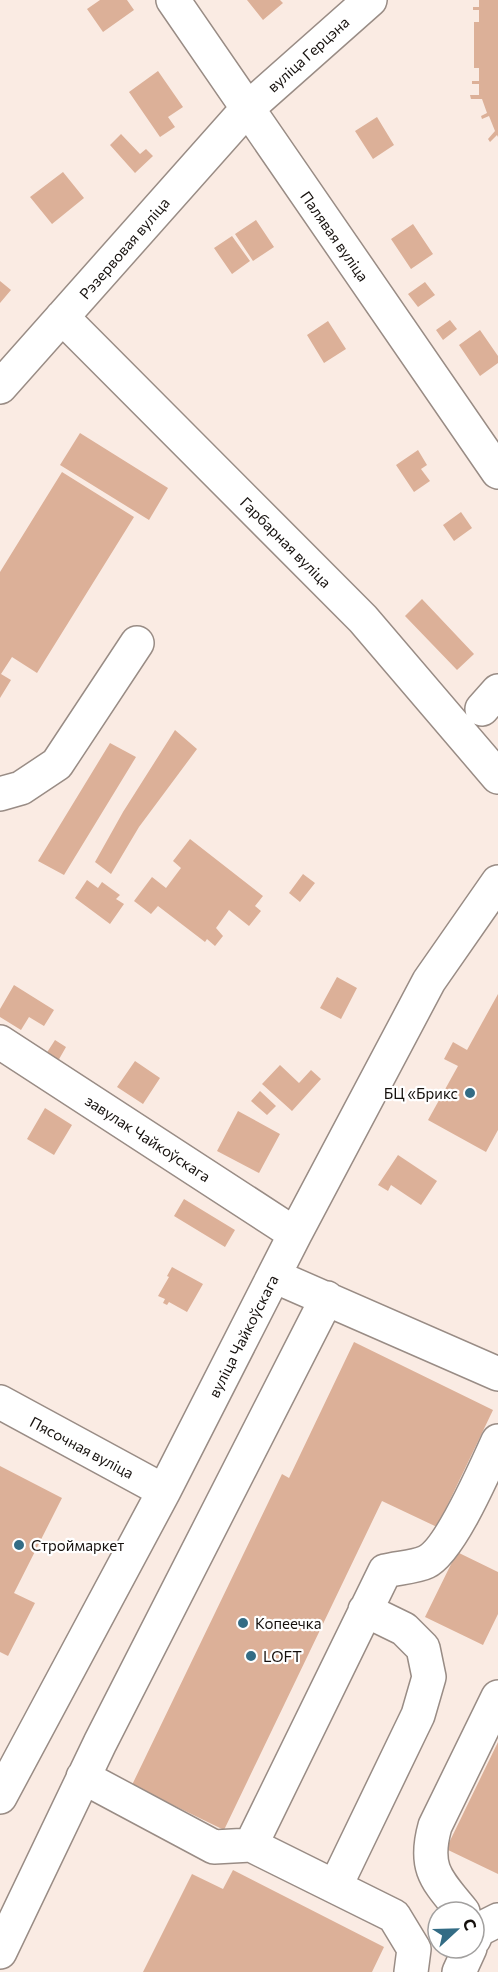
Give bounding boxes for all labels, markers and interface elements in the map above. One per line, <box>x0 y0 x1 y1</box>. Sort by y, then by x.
street label: вуліца Герцэна <box>263 13 353 95</box>
street label: Палявая вуліца <box>297 187 373 285</box>
street label: Рэзервовая вуліца <box>75 194 173 302</box>
street label: Гарбарная вуліца <box>237 493 335 591</box>
place label: БЦ «Брикс <box>384 1084 458 1102</box>
marker: БЦ «Брикс <box>463 1086 477 1100</box>
street label: завулак Чайкоўскага <box>82 1091 214 1185</box>
street label: вуліца Чайкоўскага <box>204 1272 282 1400</box>
street label: Пясочная вуліца <box>27 1412 137 1482</box>
place label: Строймаркет <box>31 1536 124 1554</box>
marker: Строймаркет <box>12 1538 26 1552</box>
place label: Копеечка <box>255 1614 322 1632</box>
marker: Копеечка <box>236 1616 250 1630</box>
place label: LOFT <box>263 1647 302 1665</box>
marker: LOFT <box>244 1649 258 1663</box>
north arrow <box>426 1900 486 1960</box>
text: С <box>460 1916 481 1933</box>

